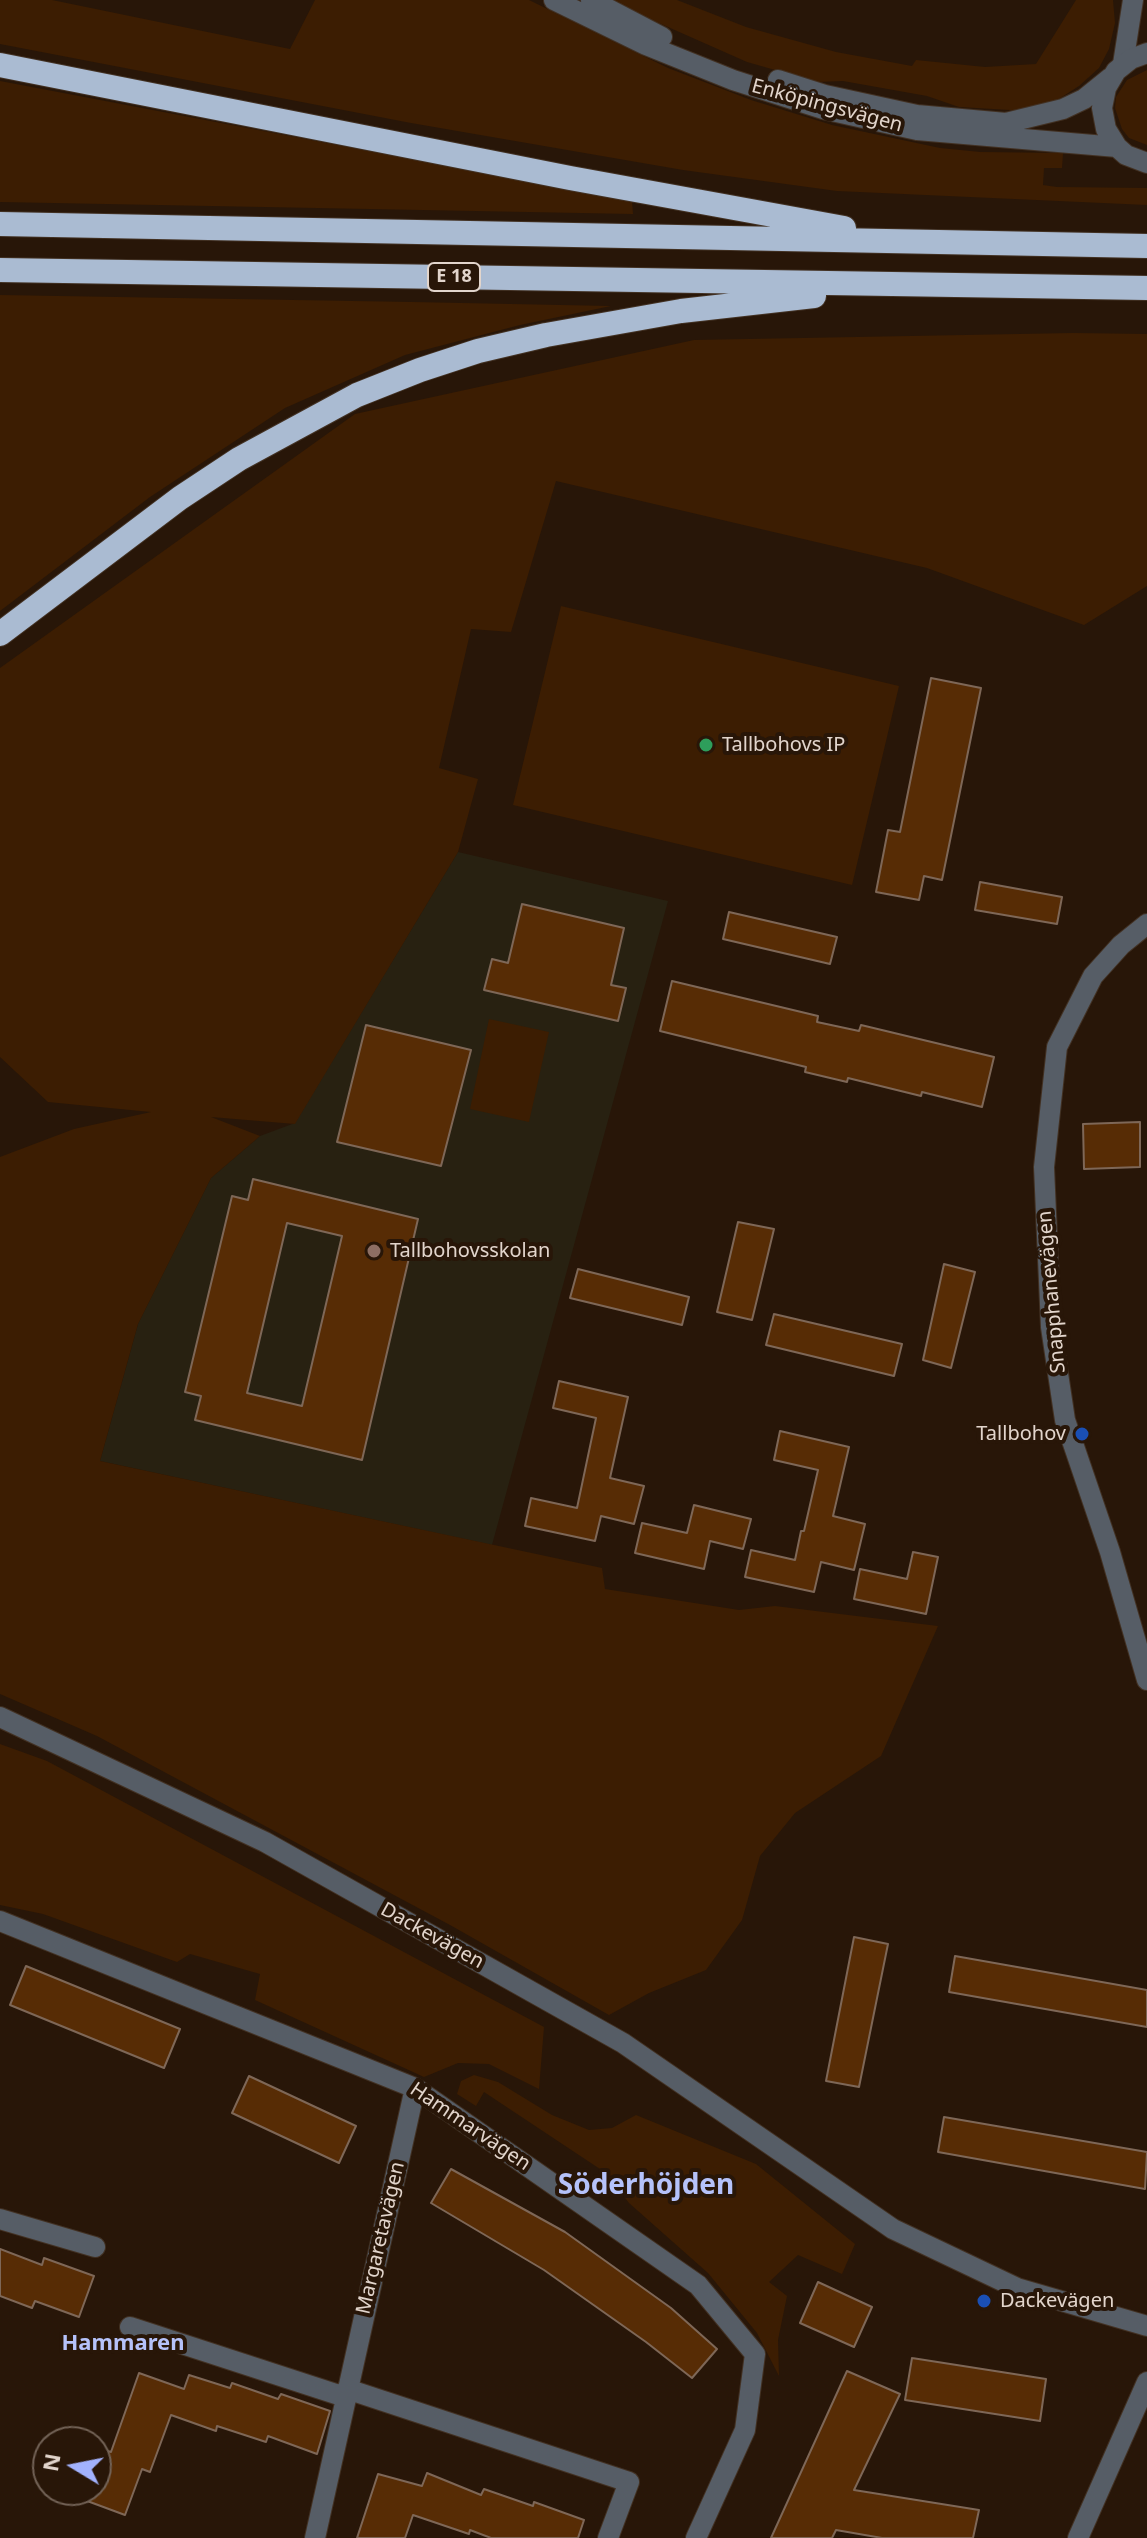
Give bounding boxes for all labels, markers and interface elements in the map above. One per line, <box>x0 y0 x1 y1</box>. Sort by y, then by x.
street label: Enköpingsvägen <box>749 74 905 138</box>
road number: E 18 <box>428 263 480 291</box>
place label: Tallbohovs IP <box>722 733 845 757</box>
marker: Tallbohovs IP <box>697 736 715 754</box>
street label: Snapphanevägen <box>1033 1210 1071 1374</box>
place label: Tallbohovsskolan <box>390 1239 550 1263</box>
marker: Tallbohovsskolan <box>365 1242 383 1260</box>
place label: Tallbohov <box>976 1422 1066 1446</box>
marker: Tallbohov <box>1073 1425 1091 1443</box>
street label: Dackevägen <box>376 1898 488 1974</box>
street label: Hammarvägen <box>405 2078 535 2176</box>
street label: Margaretavägen <box>352 2159 410 2317</box>
district label: Söderhöjden <box>558 2169 734 2203</box>
place label: Dackevägen <box>1000 2289 1114 2313</box>
marker: Dackevägen <box>975 2292 993 2310</box>
district label: Hammaren <box>62 2331 184 2357</box>
north arrow <box>32 2426 112 2506</box>
text: N <box>34 2451 67 2474</box>

